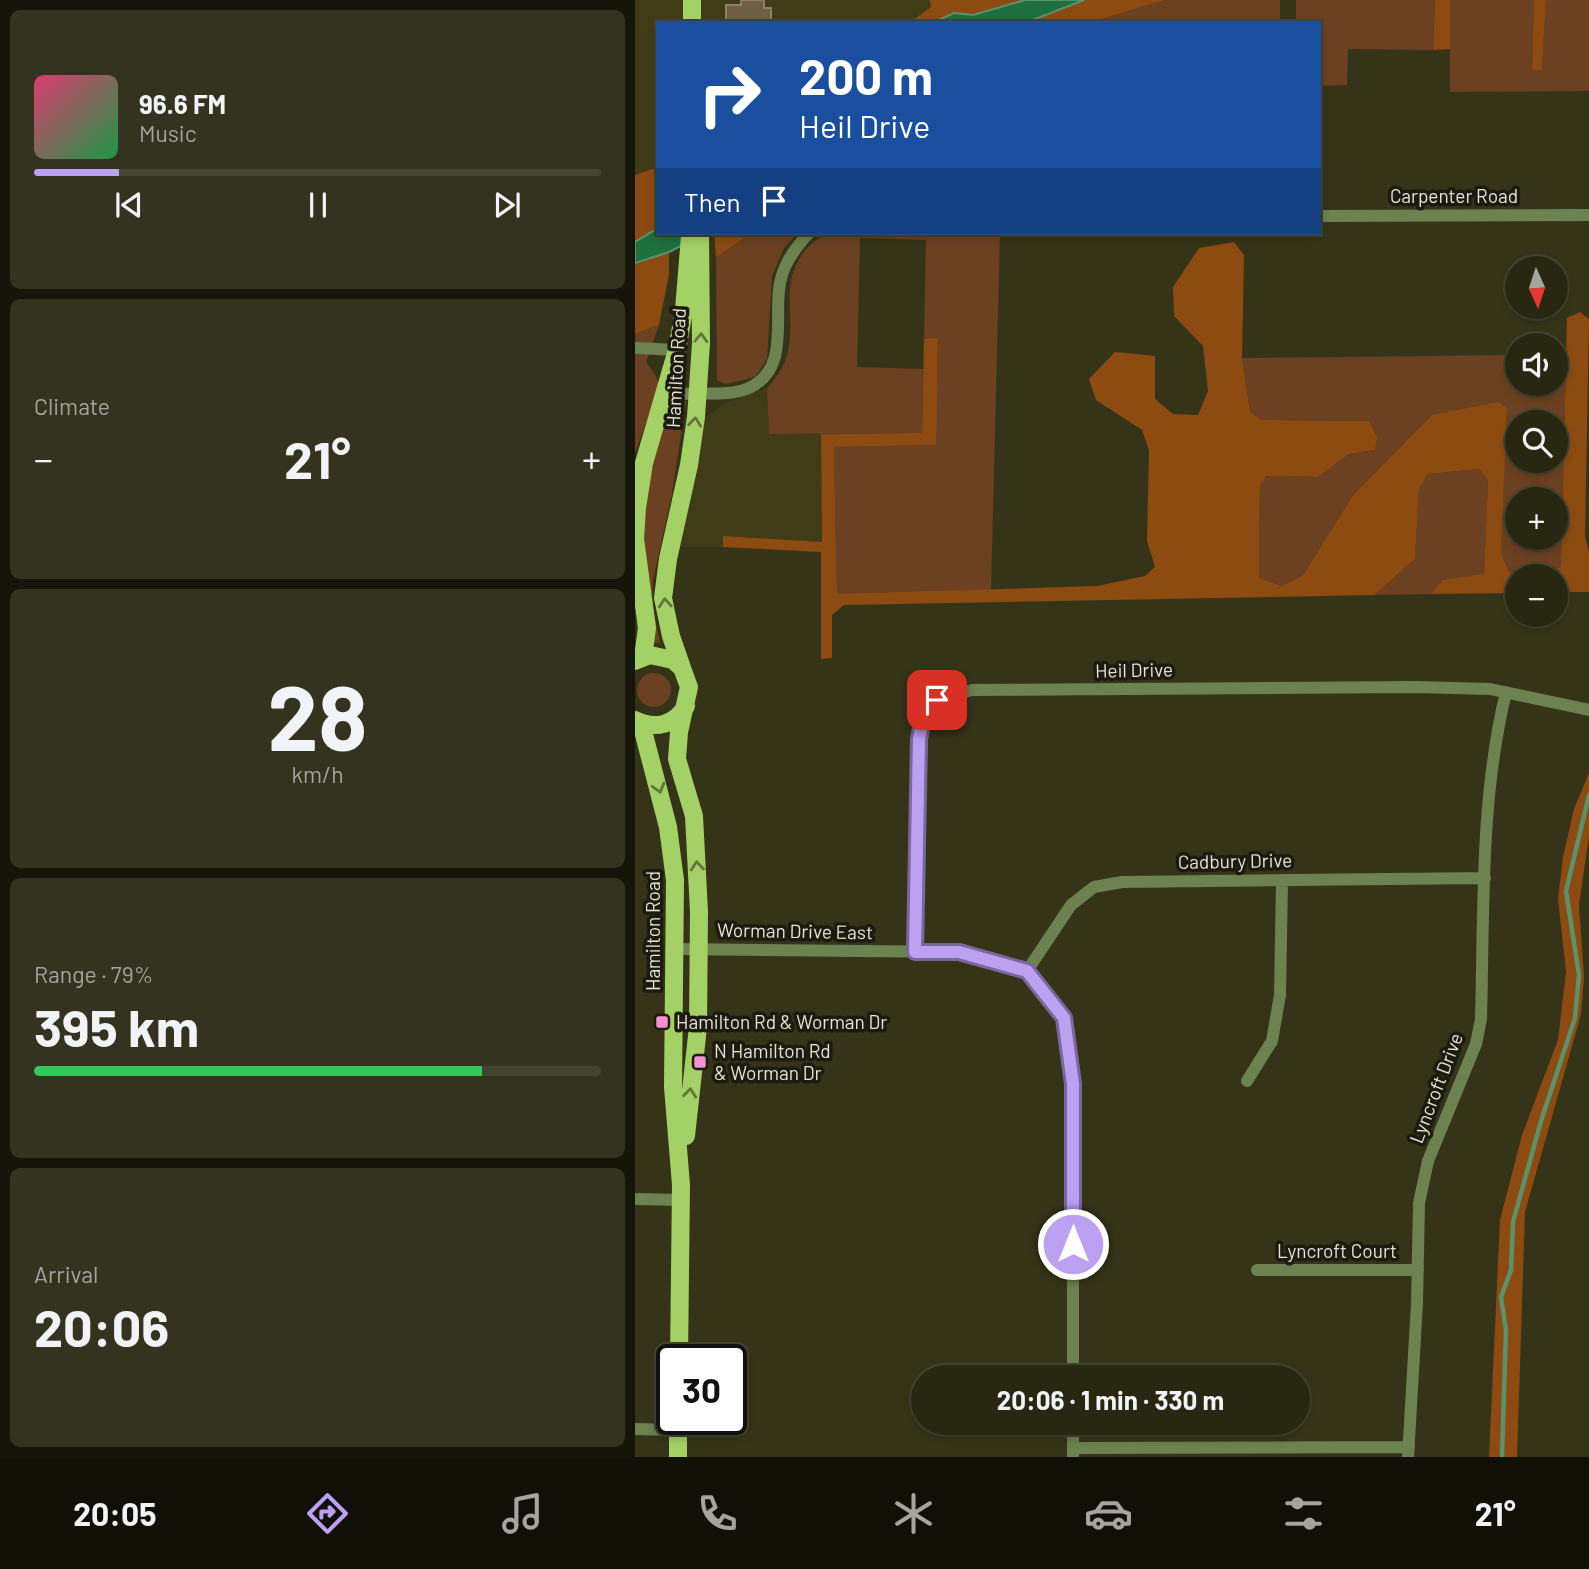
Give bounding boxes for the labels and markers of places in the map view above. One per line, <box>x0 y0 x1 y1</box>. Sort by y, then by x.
pin <box>907 670 967 730</box>
place label: Hamilton Rd & Worman Dr <box>676 1010 887 1033</box>
marker: Hamilton Rd & Worman Dr <box>654 1014 670 1030</box>
place label: N Hamilton Rd & Worman Dr <box>714 1039 831 1084</box>
marker: N Hamilton Rd & Worman Dr <box>692 1054 708 1070</box>

